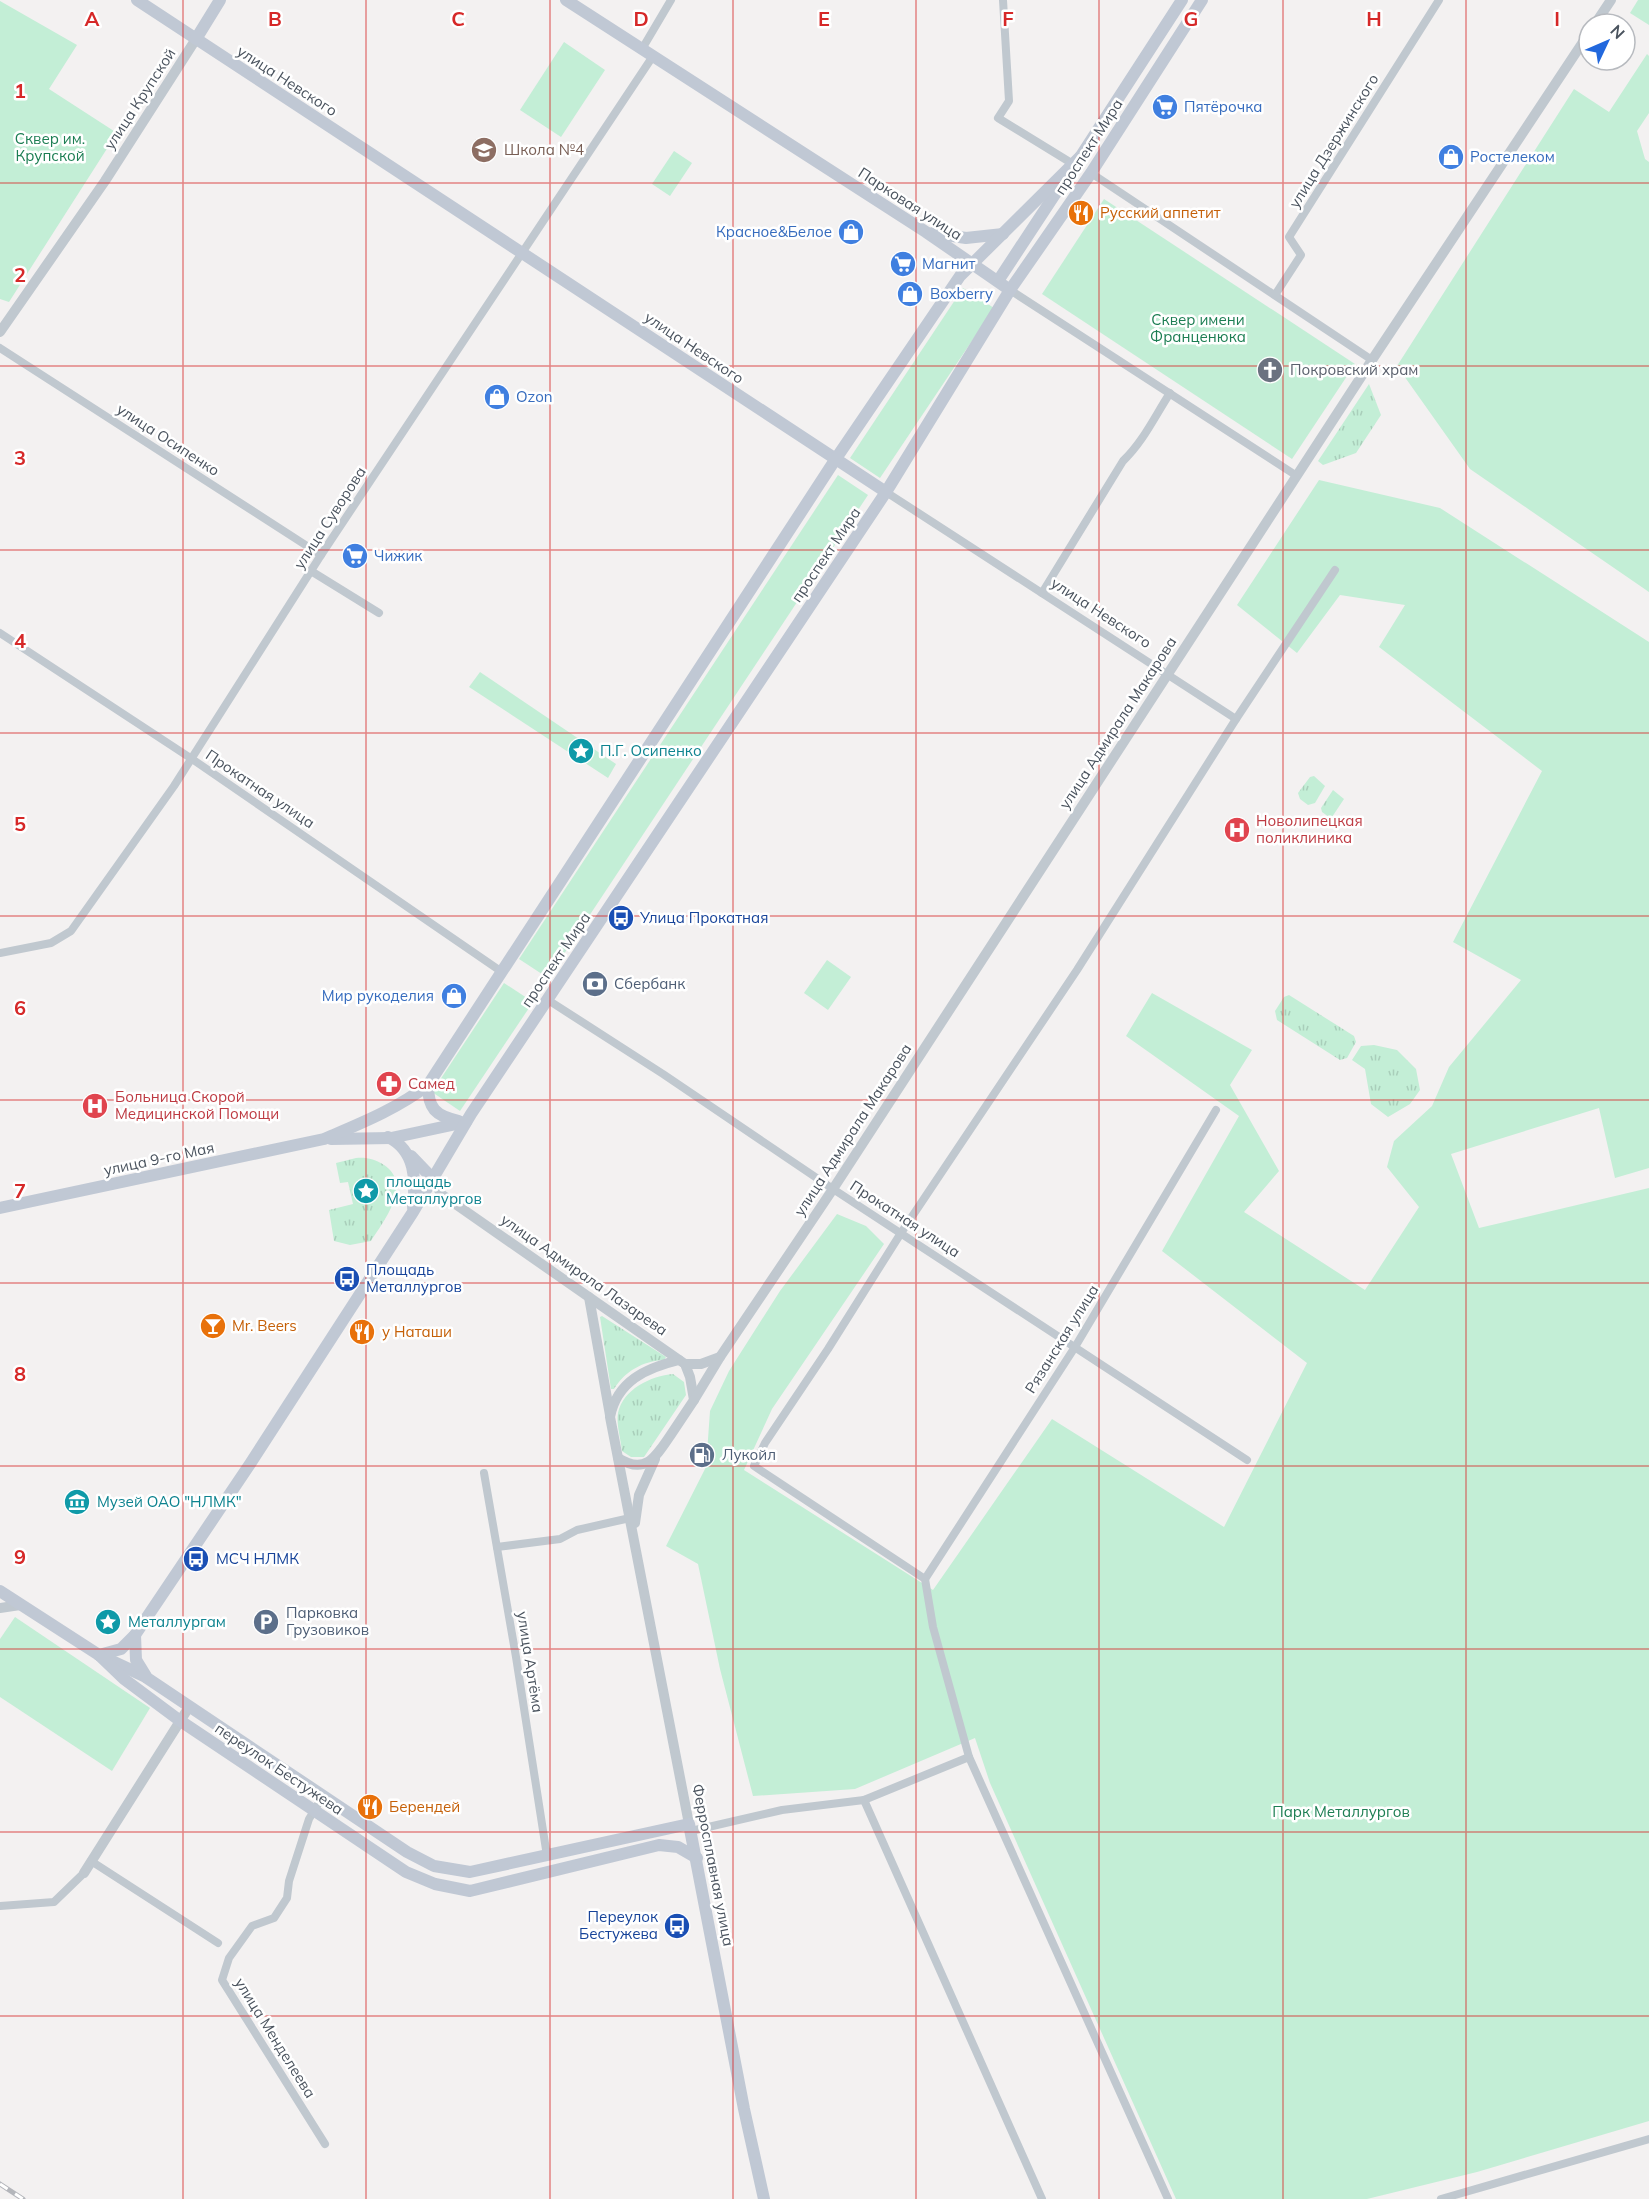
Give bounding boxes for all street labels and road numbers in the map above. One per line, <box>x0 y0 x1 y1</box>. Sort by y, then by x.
street label: улица Невского <box>234 41 341 120</box>
street label: улица Крупской <box>100 45 179 153</box>
street label: улица Дзержинского <box>1285 70 1383 211</box>
street label: проспект Мира <box>1051 95 1127 198</box>
street label: Парковая улица <box>855 163 966 244</box>
street label: улица Невского <box>641 307 747 388</box>
street label: улица Осипенко <box>113 399 223 480</box>
street label: улица Суворова <box>289 463 370 572</box>
street label: проспект Мира <box>787 504 864 606</box>
street label: улица Невского <box>1048 573 1155 652</box>
street label: улица Адмирала Макарова <box>1055 633 1180 812</box>
street label: Прокатная улица <box>202 745 318 832</box>
street label: проспект Мира <box>517 909 594 1011</box>
street label: улица Адмирала Макарова <box>790 1040 915 1219</box>
street label: улица 9-го Мая <box>102 1138 216 1180</box>
street label: Прокатная улица <box>847 1176 964 1261</box>
street label: улица Адмирала Лазарева <box>497 1210 671 1340</box>
street label: Рязанская улица <box>1021 1281 1103 1397</box>
street label: улица Артёма <box>513 1610 548 1714</box>
street label: переулок Бестужева <box>211 1719 347 1819</box>
street label: Ферросплавная улица <box>688 1782 739 1948</box>
street label: улица Менделеева <box>231 1974 320 2101</box>

